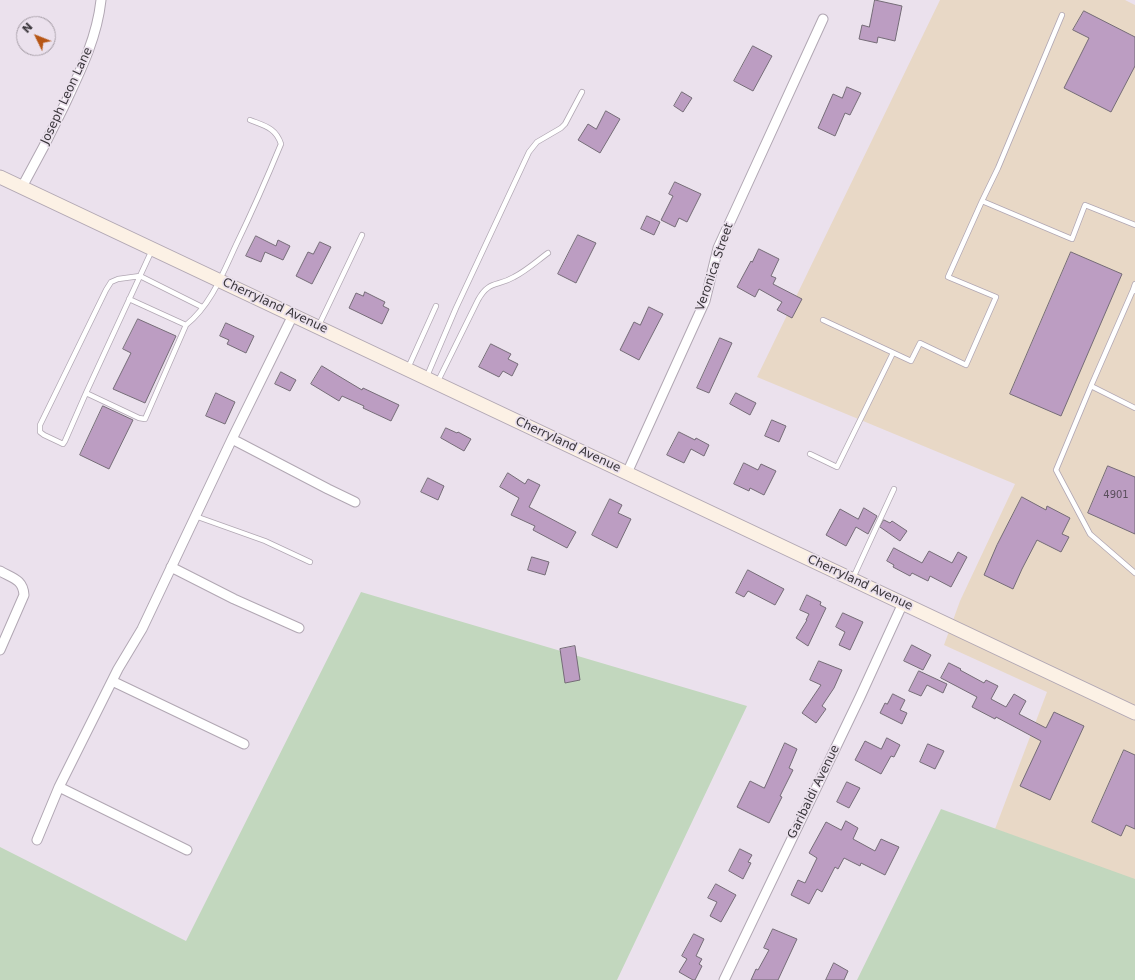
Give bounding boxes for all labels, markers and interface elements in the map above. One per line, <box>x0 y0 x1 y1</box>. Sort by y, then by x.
north arrow <box>16 16 56 56</box>
text: N <box>20 20 35 36</box>
street label: Joseph Leon Lane <box>38 45 96 147</box>
street label: Veronica Street <box>693 221 737 313</box>
street label: Cherryland Avenue <box>220 275 330 337</box>
street label: Cherryland Avenue <box>513 414 623 476</box>
house number: 4901 <box>1103 489 1129 501</box>
street label: Cherryland Avenue <box>805 552 915 614</box>
street label: Garibaldi Avenue <box>785 743 843 841</box>

